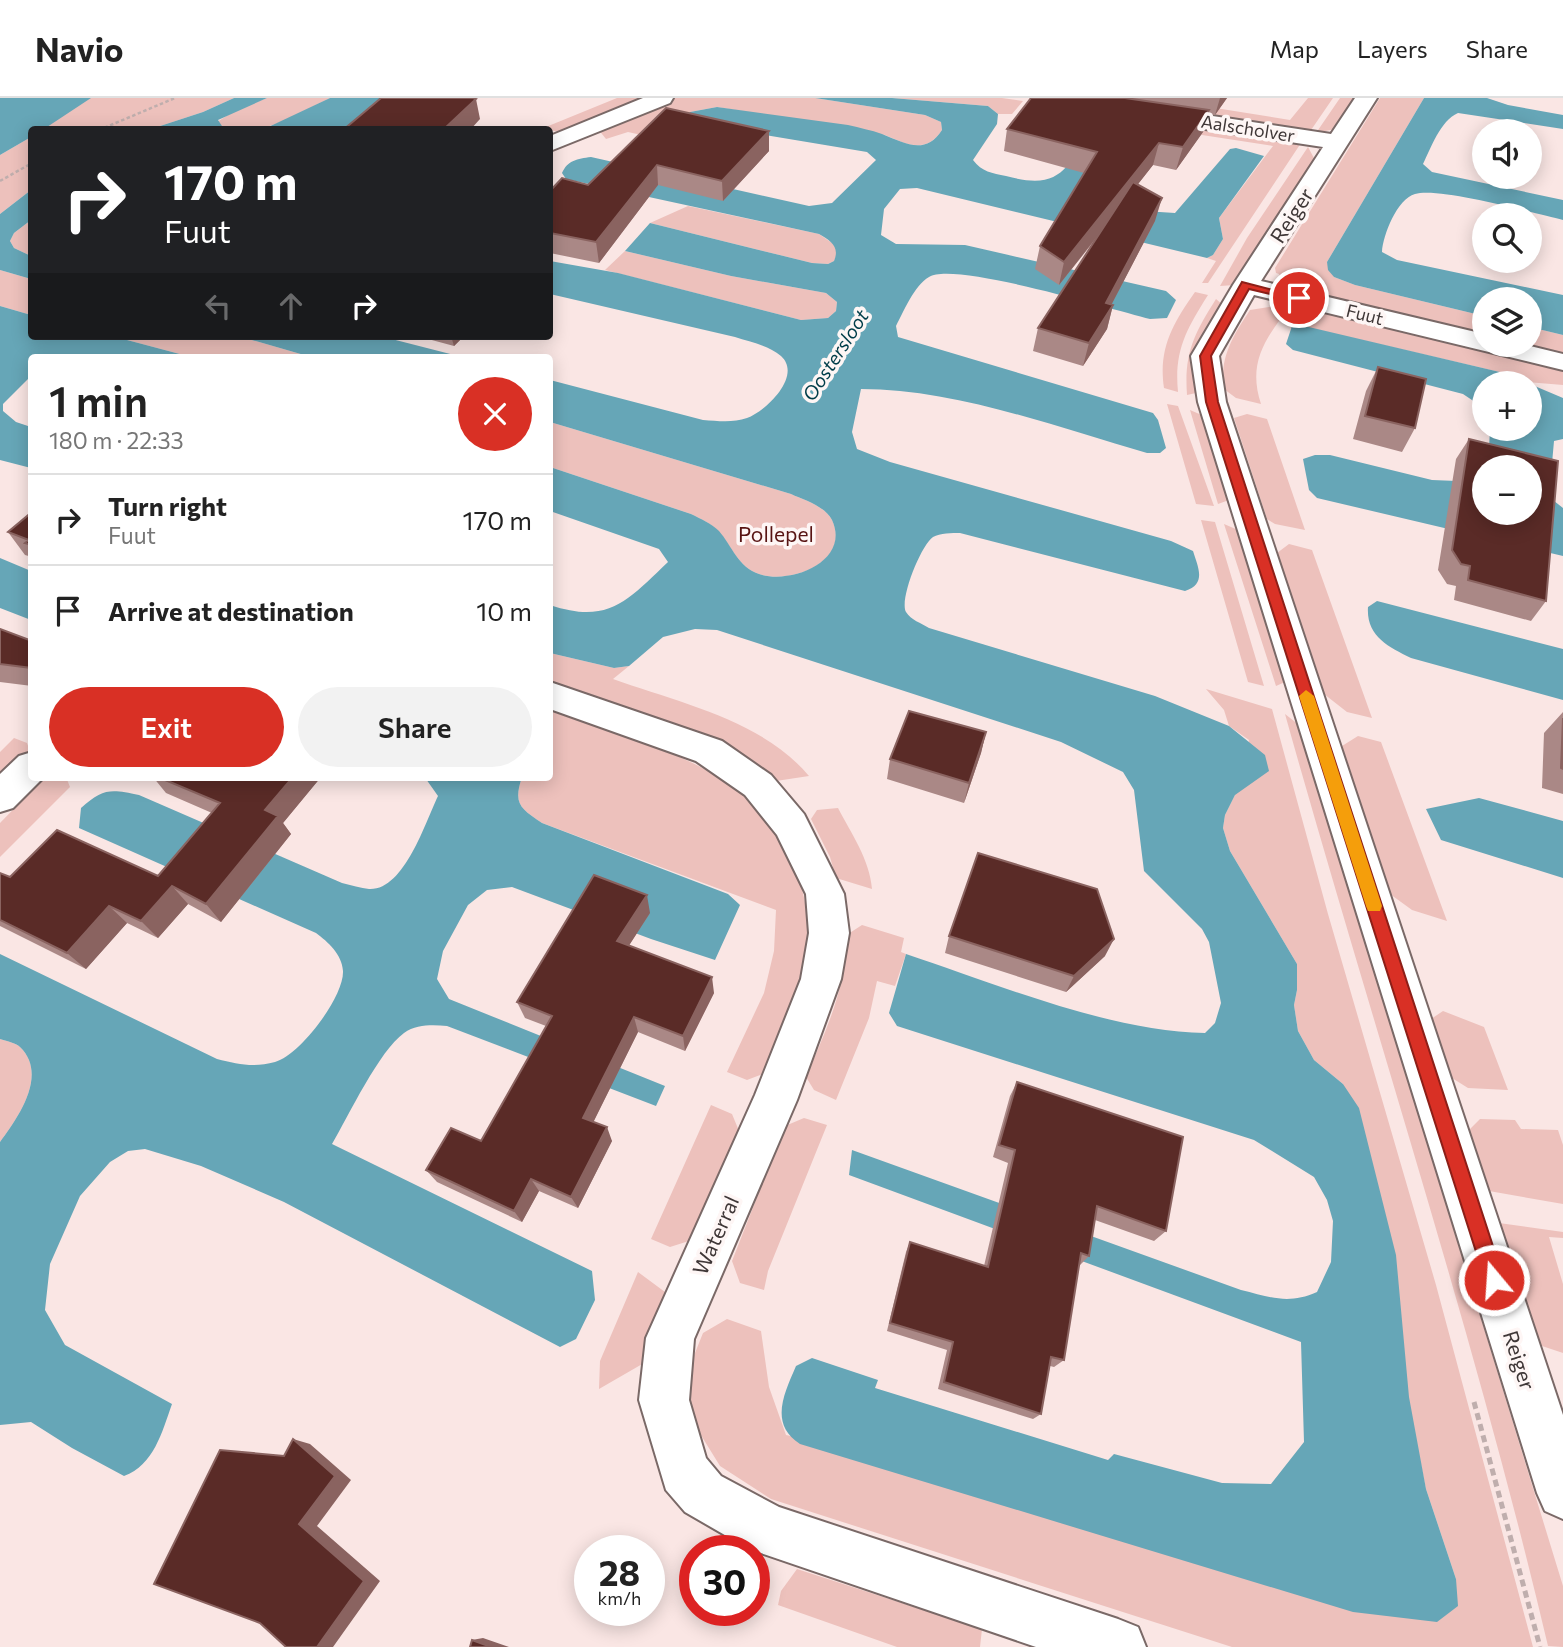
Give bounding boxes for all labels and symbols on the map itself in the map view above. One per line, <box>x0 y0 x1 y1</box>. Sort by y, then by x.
street label: Aalscholver <box>1200 110 1296 146</box>
street label: Reiger <box>1264 183 1318 247</box>
pin <box>1269 268 1329 328</box>
street label: Fuut <box>1344 299 1386 329</box>
water label: Oostersloot <box>797 304 874 405</box>
park label: Pollepel <box>738 521 814 546</box>
street label: Waterral <box>687 1192 743 1278</box>
position arrow <box>1457 1243 1531 1317</box>
street label: Reiger <box>1499 1327 1541 1393</box>
speed limit sign: 30 <box>679 1535 770 1626</box>

